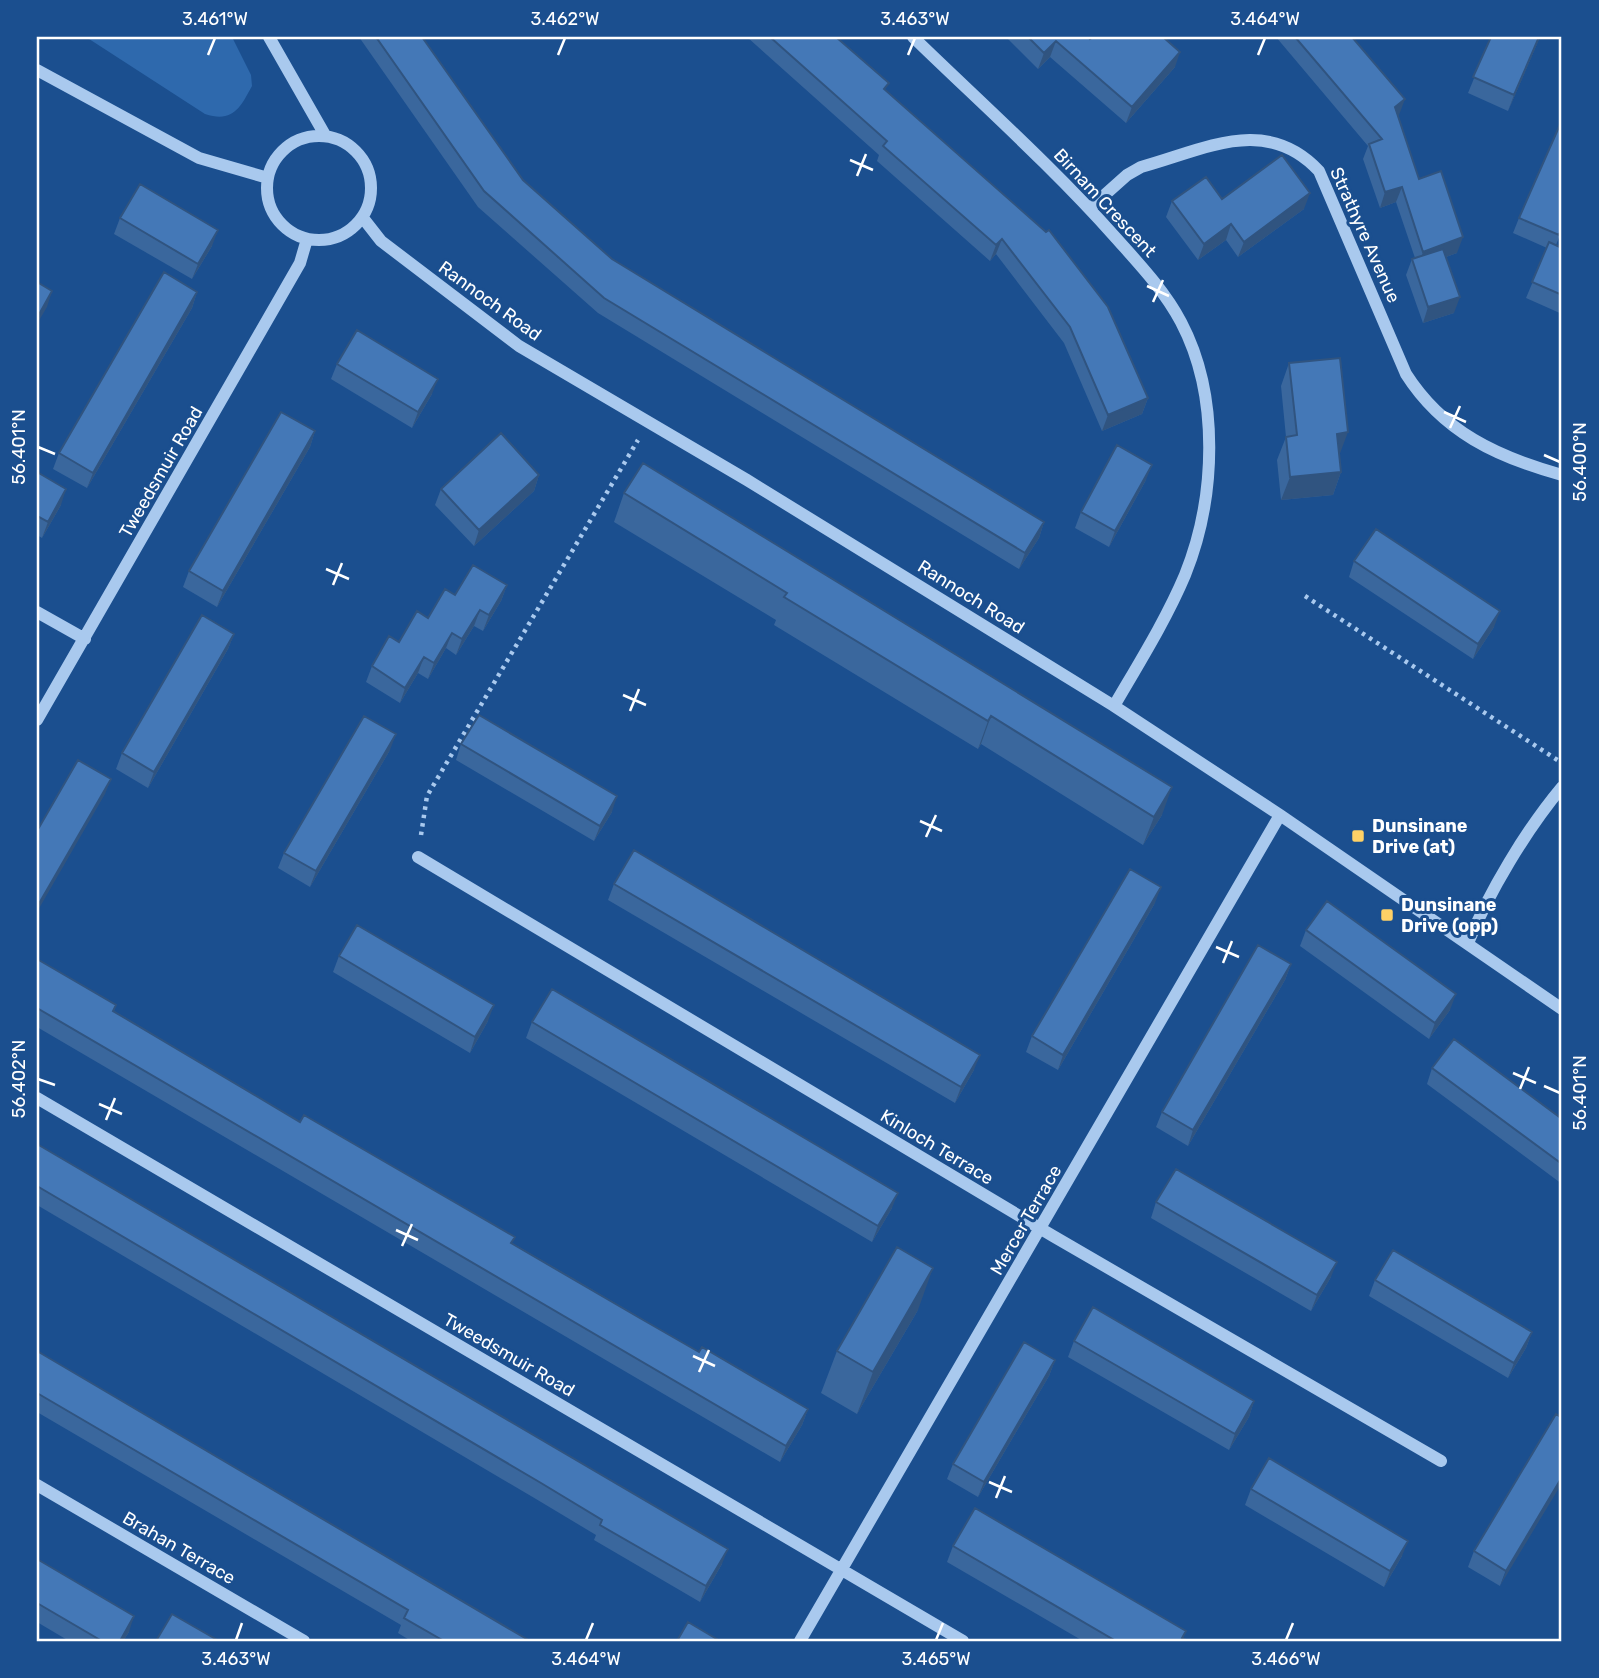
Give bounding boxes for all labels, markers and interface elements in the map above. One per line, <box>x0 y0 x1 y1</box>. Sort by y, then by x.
text: 3.461°W <box>182 8 248 30</box>
text: 3.462°W <box>530 8 600 30</box>
text: 3.463°W <box>880 8 950 30</box>
text: 3.464°W <box>1230 8 1300 30</box>
street label: Birnam Crescent <box>1049 144 1161 262</box>
street label: Strathyre Avenue <box>1325 164 1405 306</box>
street label: Rannoch Road <box>434 256 546 346</box>
street label: Tweedsmuir Road <box>114 402 208 542</box>
text: 56.401°N <box>8 409 30 485</box>
text: 56.400°N <box>1569 422 1591 502</box>
street label: Rannoch Road <box>914 555 1028 639</box>
place label: Dunsinane Drive (at) <box>1372 815 1468 858</box>
marker: Dunsinane Drive (at) <box>1350 828 1366 844</box>
place label: Dunsinane Drive (opp) <box>1401 894 1498 937</box>
marker: Dunsinane Drive (opp) <box>1379 907 1395 923</box>
text: 56.402°N <box>8 1040 30 1118</box>
text: 56.401°N <box>1569 1055 1591 1131</box>
street label: Kinloch Terrace <box>877 1105 997 1189</box>
street label: Mercer Terrace <box>986 1161 1066 1279</box>
street label: Tweedsmuir Road <box>439 1308 579 1402</box>
street label: Brahan Terrace <box>119 1507 239 1589</box>
text: 3.463°W <box>201 1648 271 1670</box>
text: 3.464°W <box>551 1648 621 1670</box>
text: 3.465°W <box>901 1648 971 1670</box>
text: 3.466°W <box>1251 1648 1321 1670</box>

